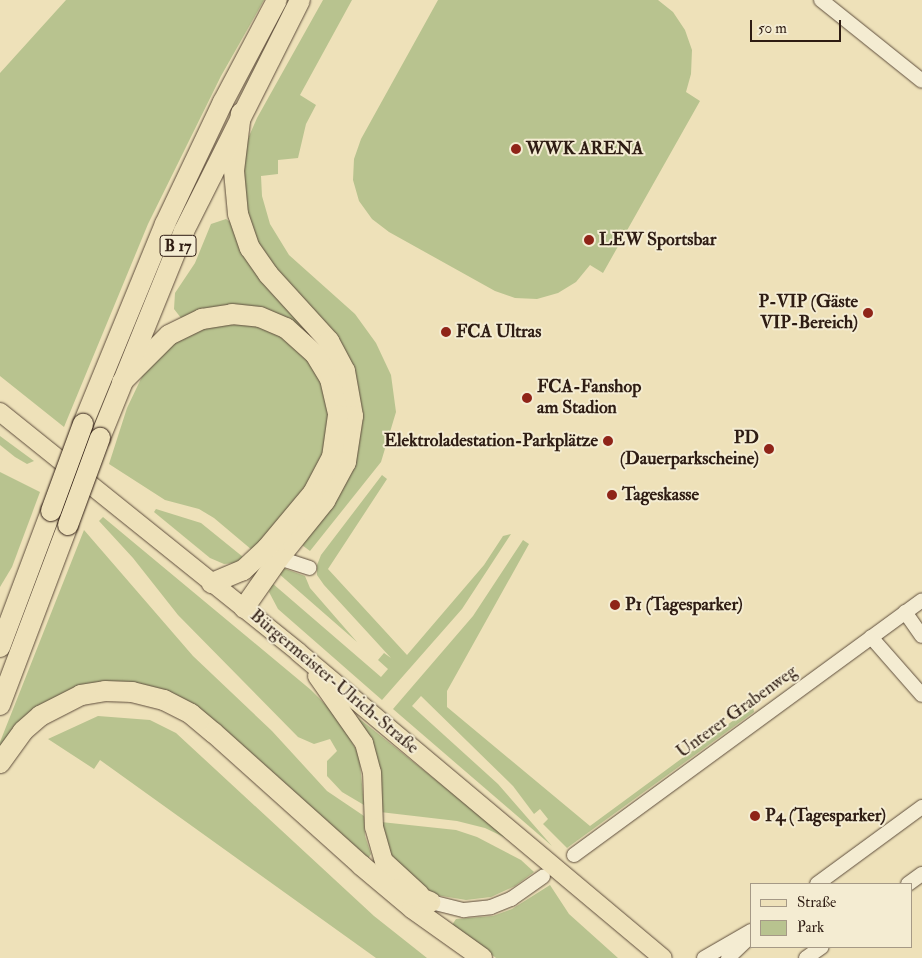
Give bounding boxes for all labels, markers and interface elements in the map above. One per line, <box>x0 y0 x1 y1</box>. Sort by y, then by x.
scale bar <box>752 10 843 42</box>
text: 50 m <box>758 19 787 38</box>
place label: WWK ARENA <box>526 138 644 160</box>
marker: WWK ARENA <box>510 143 522 155</box>
place label: LEW Sportsbar <box>599 229 716 251</box>
road number: B 17 <box>159 232 197 260</box>
marker: LEW Sportsbar <box>583 234 595 246</box>
place label: P-VIP (Gäste VIP-Bereich) <box>758 292 858 334</box>
marker: P-VIP (Gäste VIP-Bereich) <box>862 307 874 319</box>
place label: FCA Ultras <box>456 321 541 343</box>
marker: FCA Ultras <box>440 326 452 338</box>
place label: FCA-Fanshop am Stadion <box>537 377 641 419</box>
marker: FCA-Fanshop am Stadion <box>521 392 533 404</box>
place label: PD (Dauerparkscheine) <box>620 428 759 470</box>
place label: Elektroladestation-Parkplätze <box>384 430 598 452</box>
marker: Elektroladestation-Parkplätze <box>602 435 614 447</box>
marker: PD (Dauerparkscheine) <box>763 443 775 455</box>
place label: Tageskasse <box>622 484 699 506</box>
marker: Tageskasse <box>606 489 618 501</box>
place label: P1 (Tagesparker) <box>625 594 743 616</box>
marker: P1 (Tagesparker) <box>609 599 621 611</box>
street label: Bürgermeister-Ulrich-Straße <box>245 605 423 759</box>
street label: Unterer Grabenweg <box>672 661 802 763</box>
place label: P4 (Tagesparker) <box>765 805 886 827</box>
marker: P4 (Tagesparker) <box>749 810 761 822</box>
legend <box>750 883 912 948</box>
text: Straße <box>797 893 836 912</box>
text: Park <box>797 918 824 937</box>

